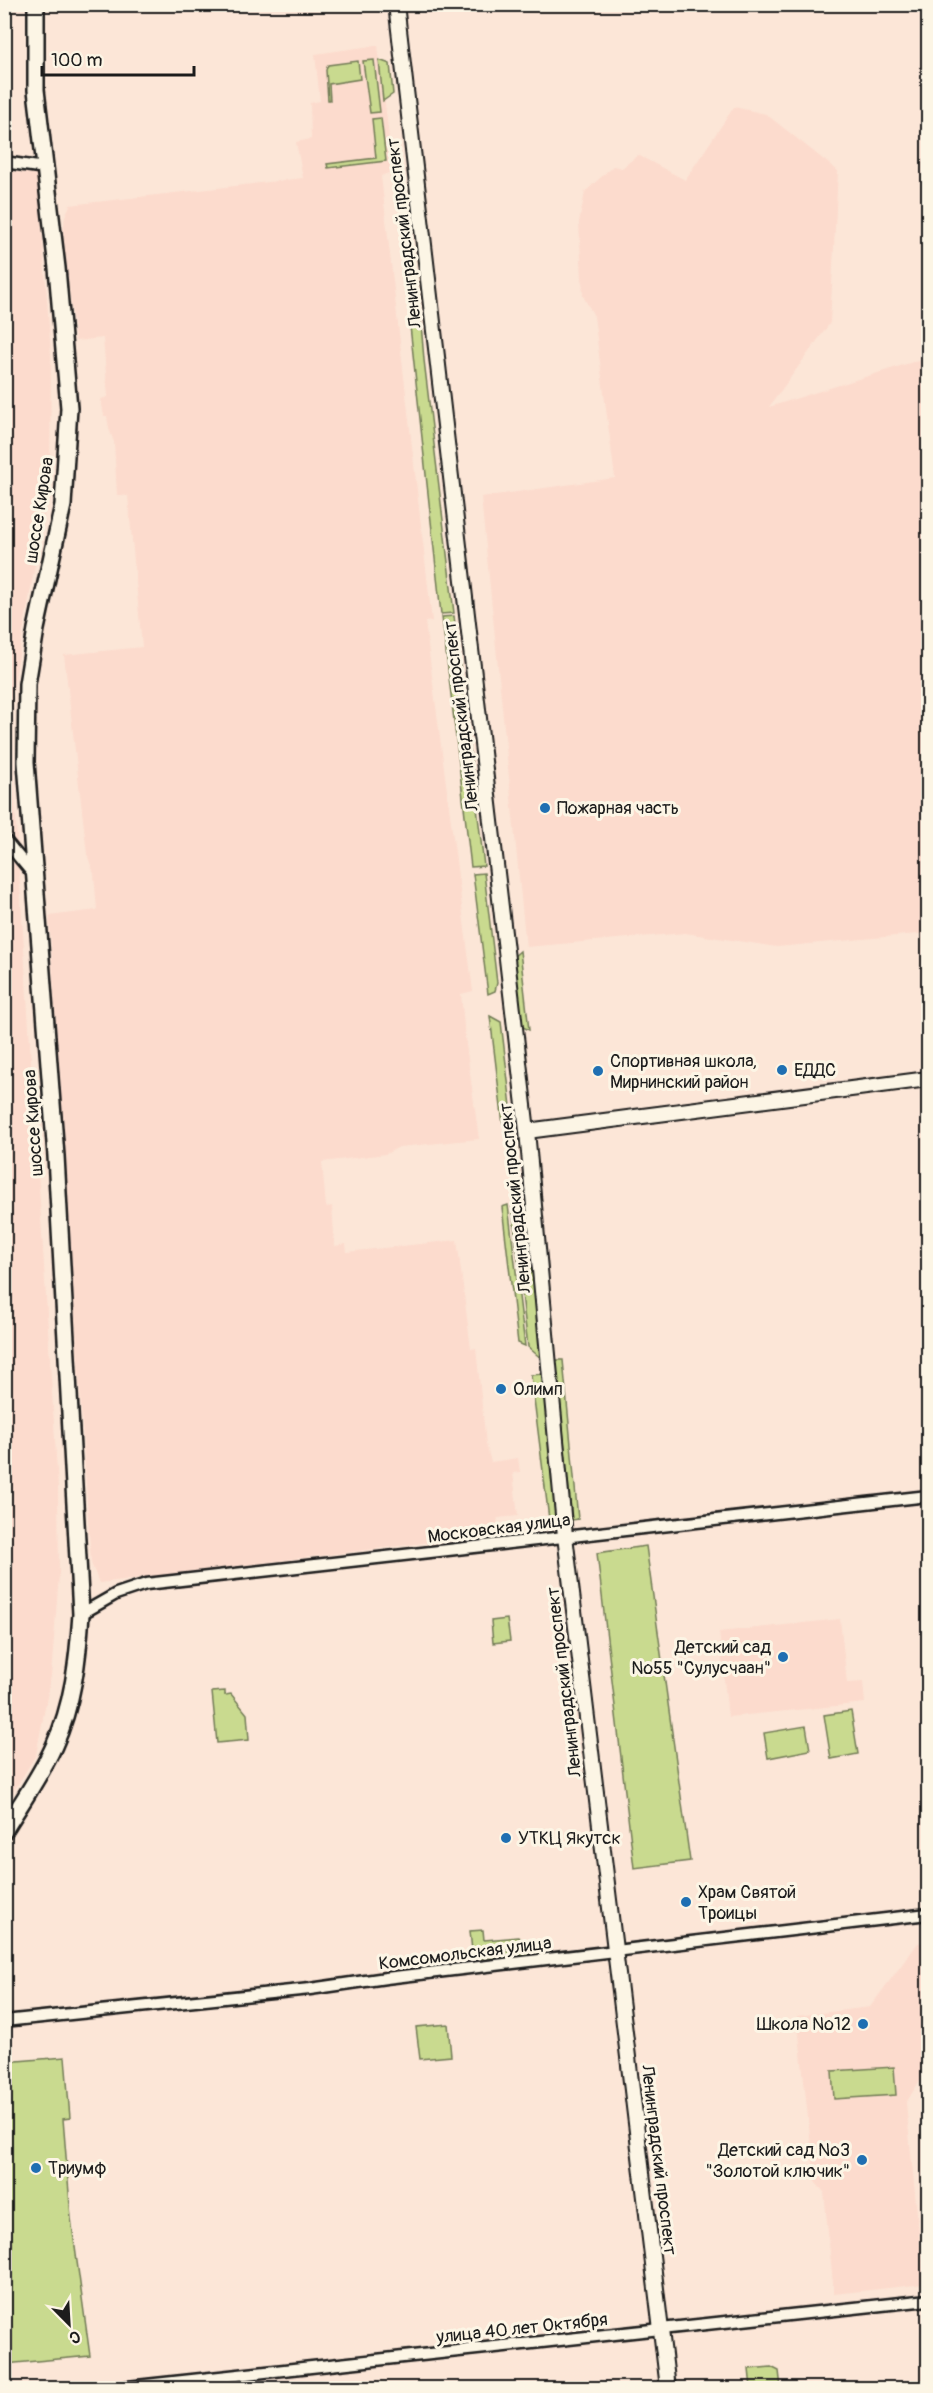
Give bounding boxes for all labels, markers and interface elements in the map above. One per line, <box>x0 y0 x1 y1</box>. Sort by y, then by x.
scale bar <box>42 39 194 77</box>
text: 100 m <box>51 49 103 72</box>
street label: Ленинградский проспект <box>381 137 428 330</box>
street label: шоссе Кирова <box>20 455 59 565</box>
street label: Ленинградский проспект <box>438 620 485 813</box>
place label: Пожарная часть <box>557 797 679 820</box>
marker: Пожарная часть <box>538 801 552 815</box>
place label: Спортивная школа, Мирнинский район <box>610 1050 757 1094</box>
place label: ЕДДС <box>794 1059 836 1082</box>
marker: ЕДДС <box>775 1063 789 1077</box>
marker: Спортивная школа, Мирнинский район <box>591 1064 605 1078</box>
street label: шоссе Кирова <box>18 1069 49 1177</box>
street label: Ленинградский проспект <box>494 1102 537 1295</box>
place label: Олимп <box>513 1378 563 1401</box>
marker: Олимп <box>494 1382 508 1396</box>
street label: Московская улица <box>426 1508 572 1549</box>
street label: Ленинградский проспект <box>541 1586 588 1779</box>
place label: Детский сад №55 "Сулусчаан" <box>631 1636 771 1680</box>
marker: Детский сад №55 "Сулусчаан" <box>776 1650 790 1664</box>
place label: УТКЦ Якутск <box>518 1827 621 1850</box>
marker: УТКЦ Якутск <box>499 1831 513 1845</box>
place label: Храм Святой Троицы <box>698 1881 796 1925</box>
marker: Храм Святой Троицы <box>679 1895 693 1909</box>
street label: Комсомольская улица <box>377 1931 553 1976</box>
place label: Школа №12 <box>757 2013 851 2036</box>
marker: Школа №12 <box>856 2017 870 2031</box>
street label: Ленинградский проспект <box>635 2063 682 2256</box>
place label: Детский сад №3 "Золотой ключик" <box>705 2139 850 2183</box>
marker: Детский сад №3 "Золотой ключик" <box>855 2153 869 2167</box>
place label: Триумф <box>48 2157 107 2180</box>
marker: Триумф <box>29 2161 43 2175</box>
north arrow <box>39 2294 99 2354</box>
street label: улица 40 лет Октября <box>434 2308 609 2349</box>
text: С <box>66 2326 83 2348</box>

